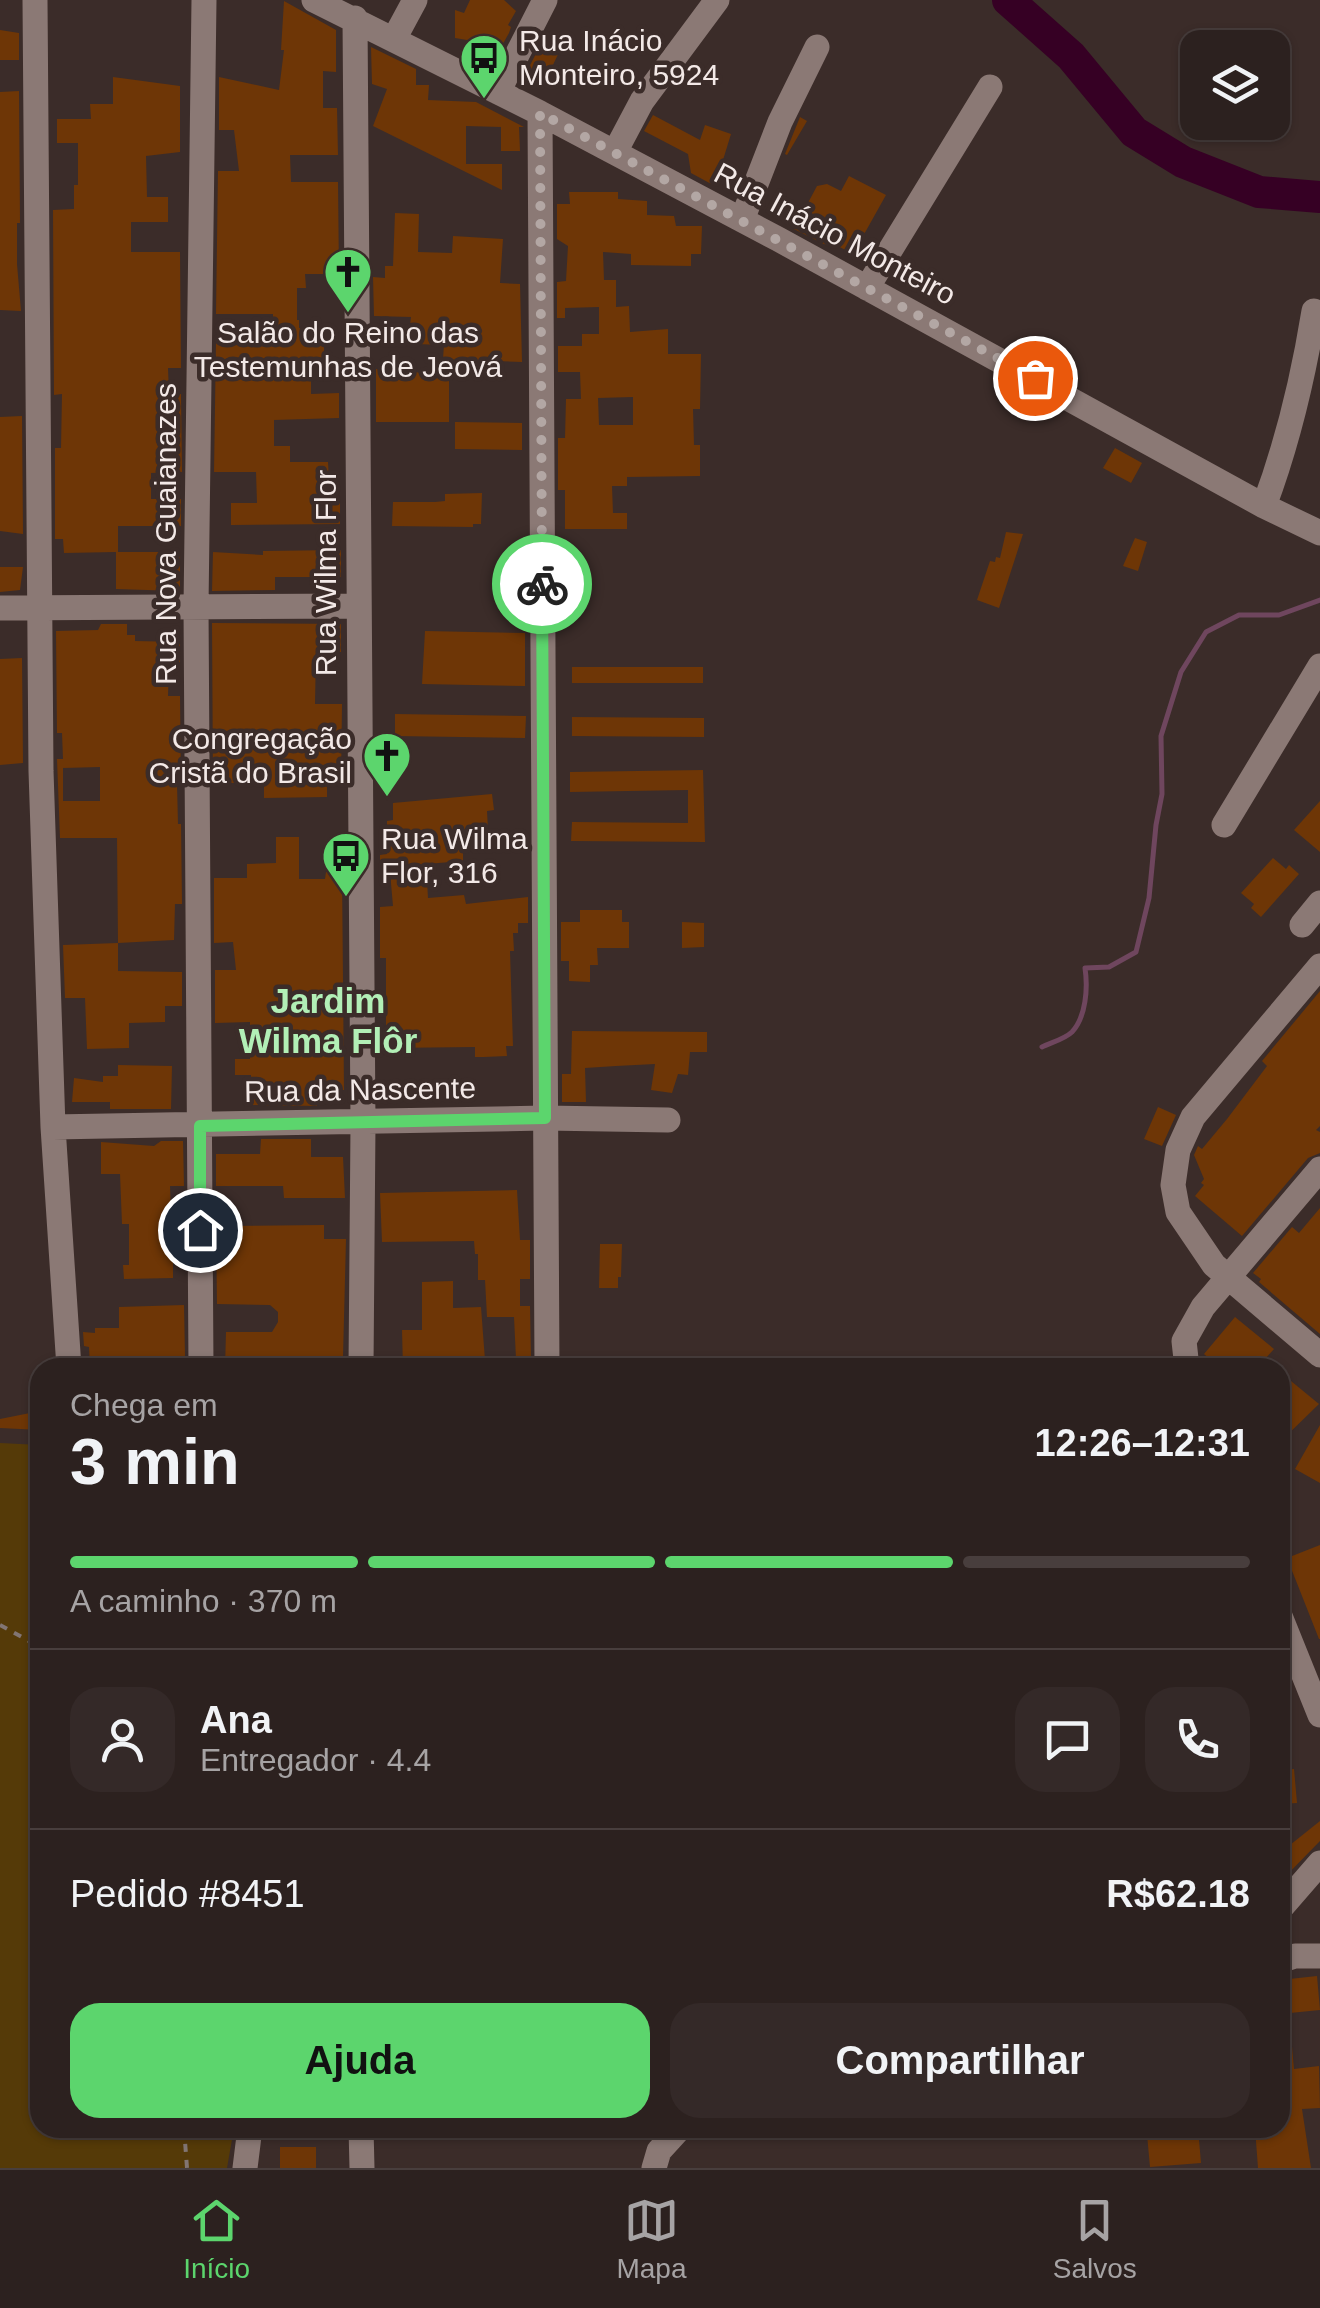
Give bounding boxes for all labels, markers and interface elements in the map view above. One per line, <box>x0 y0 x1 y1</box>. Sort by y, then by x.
place label: Rua Inácio Monteiro, 5924 <box>519 24 719 91</box>
map controls <box>1180 30 1290 140</box>
button: layers <box>1180 30 1290 140</box>
bus stop icon: Rua Inácio Monteiro, 5924 <box>458 32 510 100</box>
street label: Rua Inácio Monteiro <box>709 156 962 311</box>
church icon: Salão do Reino das Testemunhas de Jeová <box>322 246 374 314</box>
place label: Salão do Reino das Testemunhas de Jeová <box>194 316 503 383</box>
pin <box>993 336 1078 421</box>
icon: bag <box>1008 351 1063 406</box>
street label: Rua Nova Guaianazes <box>149 383 182 685</box>
street label: Rua Wilma Flor <box>309 470 342 676</box>
courier <box>492 534 592 634</box>
icon: bike <box>515 557 570 612</box>
place label: Congregação Cristã do Brasil <box>149 722 352 789</box>
church icon: Congregação Cristã do Brasil <box>361 730 413 798</box>
place label: Rua Wilma Flor, 316 <box>381 822 528 889</box>
bus stop icon: Rua Wilma Flor, 316 <box>320 830 372 898</box>
district label: Jardim Wilma Flôr <box>239 981 418 1060</box>
street label: Rua da Nascente <box>244 1071 476 1108</box>
pin <box>158 1188 243 1273</box>
icon: home <box>173 1203 228 1258</box>
text: Chega em <box>70 1387 218 1423</box>
text: 12:26–12:31 <box>1034 1422 1250 1464</box>
text: 3 min <box>70 1425 240 1498</box>
text: A caminho · 370 m <box>70 1583 337 1619</box>
button: person <box>70 1687 175 1792</box>
button: chat <box>1015 1687 1120 1792</box>
button: phone <box>1145 1687 1250 1792</box>
text: Ana <box>200 1699 272 1741</box>
text: Entregador · 4.4 <box>200 1742 431 1778</box>
text: Pedido #8451 <box>70 1873 305 1915</box>
text: R$62.18 <box>1106 1873 1250 1915</box>
button: Ajuda <box>70 2003 650 2118</box>
button: Compartilhar <box>670 2003 1250 2118</box>
tab: Início <box>183 2193 250 2285</box>
tab: Mapa <box>616 2193 686 2285</box>
tab: Salvos <box>1053 2193 1137 2285</box>

